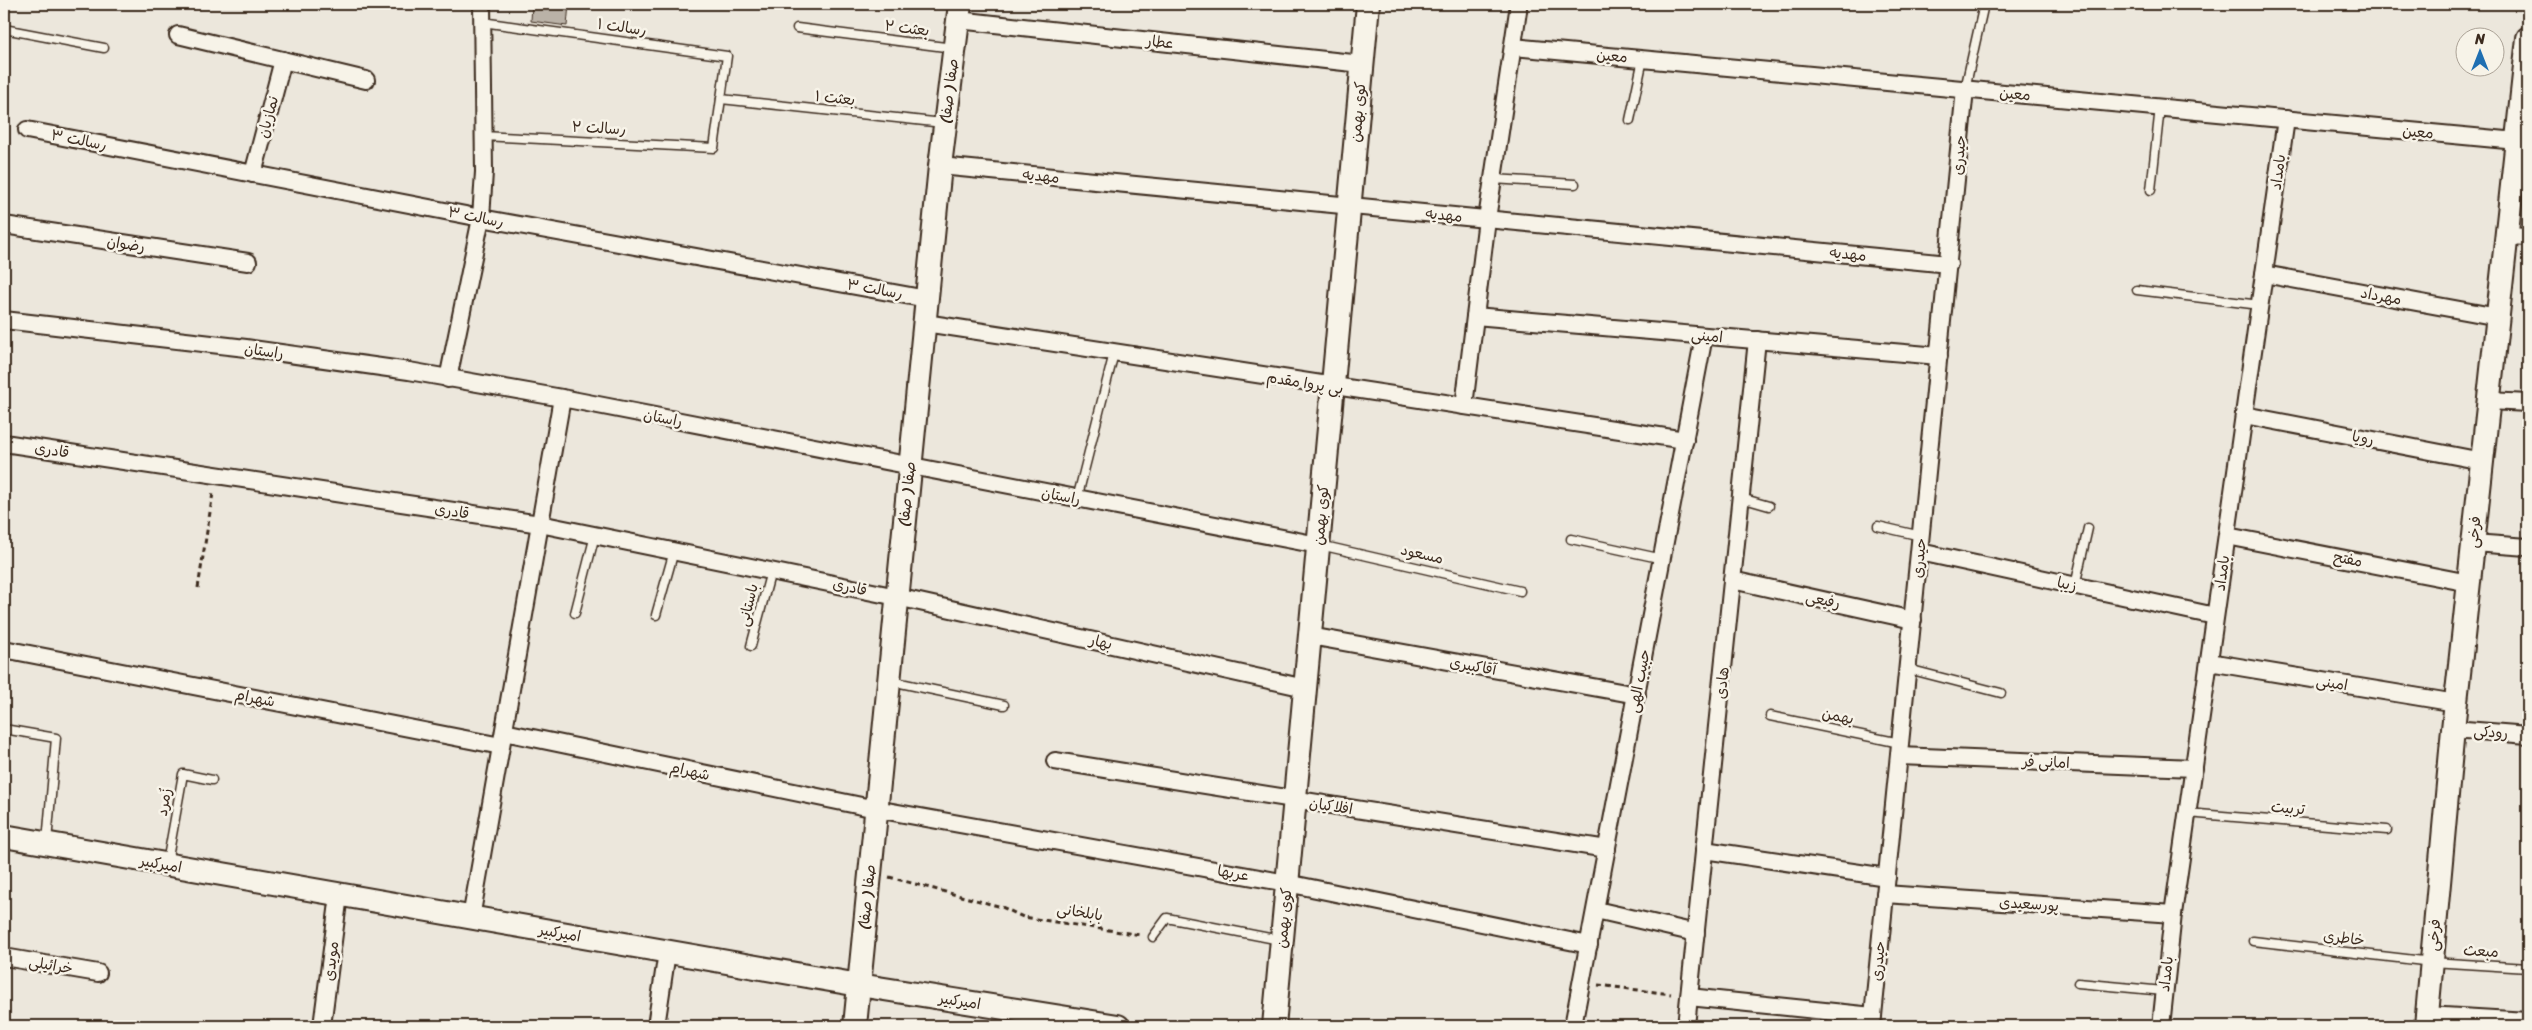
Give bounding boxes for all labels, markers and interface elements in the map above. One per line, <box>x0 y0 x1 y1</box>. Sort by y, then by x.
street label: رسالت ۱ <box>596 11 648 43</box>
street label: بعثت ۲ <box>883 12 931 44</box>
text: N <box>2474 27 2485 52</box>
street label: عطار <box>1144 28 1175 56</box>
north arrow <box>2454 28 2504 78</box>
street label: معین <box>1595 42 1629 70</box>
street label: صفا ( صفا) <box>932 57 966 125</box>
street label: معین <box>1998 80 2032 108</box>
street label: کوی بهمن <box>1342 81 1374 143</box>
street label: بعثت ۱ <box>814 83 856 113</box>
street label: نمازیان <box>250 93 286 141</box>
street label: رسالت ۲ <box>571 114 627 142</box>
street label: معین <box>2401 118 2435 146</box>
street label: رسالت ۳ <box>49 122 109 158</box>
street label: حیدری <box>1944 134 1974 176</box>
street label: بامداد <box>2263 152 2293 192</box>
street label: مهدیه <box>1021 161 1061 191</box>
street label: رسالت ۳ <box>446 199 506 235</box>
street label: مهدیه <box>1424 200 1464 230</box>
street label: رضوان <box>105 228 147 260</box>
street label: مهدیه <box>1828 239 1868 269</box>
street label: رسالت ۳ <box>845 271 905 307</box>
street label: مهرداد <box>2358 280 2404 312</box>
street label: امینی <box>1690 322 1724 350</box>
street label: راستان <box>243 335 285 367</box>
street label: بی پروا مقدم <box>1265 364 1345 402</box>
street label: راستان <box>641 401 685 435</box>
street label: رویا <box>2350 423 2376 453</box>
street label: قادری <box>33 434 71 466</box>
street label: صفا ( صفا) <box>891 460 923 528</box>
street label: راستان <box>1039 479 1083 513</box>
street label: کوی بهمن <box>1305 484 1337 546</box>
street label: قادری <box>433 495 471 527</box>
street label: فرخی <box>2459 515 2489 549</box>
street label: مسعود <box>1398 536 1446 572</box>
street label: حیدری <box>1904 537 1934 579</box>
street label: مفتح <box>2331 543 2365 575</box>
street label: بامداد <box>2207 553 2237 593</box>
street label: زیبا <box>2055 569 2079 599</box>
street label: قادری <box>830 571 870 603</box>
street label: باستانی <box>730 581 766 629</box>
street label: رفیعی <box>1803 584 1843 616</box>
street label: بهار <box>1086 627 1115 657</box>
street label: حبیب الهی <box>1620 647 1658 715</box>
street label: آقاکبیری <box>1448 649 1500 683</box>
street label: هادی <box>1707 666 1737 700</box>
street label: امینی <box>2314 668 2350 698</box>
street label: شهرام <box>233 681 277 715</box>
street label: بهمن <box>1820 700 1856 732</box>
street label: رودکی <box>2473 718 2509 746</box>
street label: امانی فر <box>2020 748 2070 776</box>
street label: شهرام <box>668 754 712 788</box>
street label: زُمرد <box>149 786 179 818</box>
street label: افلاکیان <box>1307 790 1355 822</box>
street label: تربیت <box>2270 794 2307 822</box>
street label: امیرکبیر <box>136 847 184 880</box>
street label: عربها <box>1215 857 1251 889</box>
street label: صفا ( صفا) <box>851 863 883 931</box>
street label: کوی بهمن <box>1268 887 1300 949</box>
street label: پورسعیدی <box>1998 889 2060 919</box>
street label: بابلخانی <box>1055 896 1105 928</box>
street label: امیرکبیر <box>535 916 583 949</box>
street label: فرخی <box>2420 918 2448 952</box>
street label: خاطری <box>2322 923 2366 953</box>
street label: مبعث <box>2463 937 2499 965</box>
street label: مویدی <box>316 940 346 982</box>
street label: حیدری <box>1863 940 1893 982</box>
street label: خرائیلی <box>27 948 75 982</box>
street label: بامداد <box>2151 955 2181 993</box>
street label: امیرکبیر <box>935 985 983 1017</box>

